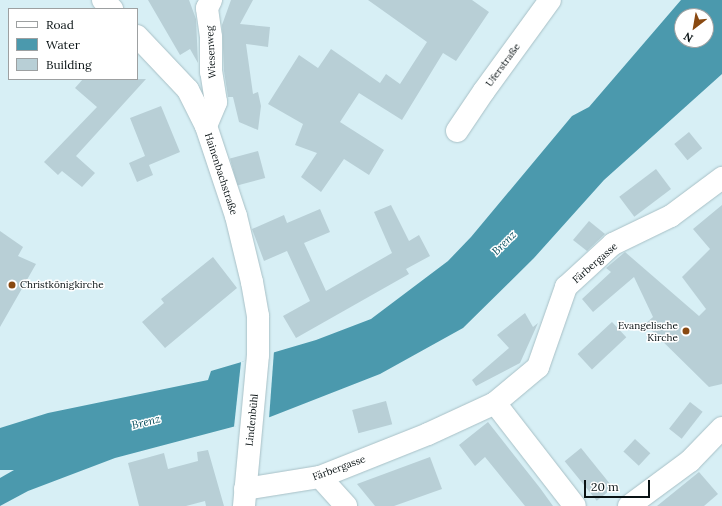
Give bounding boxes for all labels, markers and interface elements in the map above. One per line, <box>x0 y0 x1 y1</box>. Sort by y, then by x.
legend <box>8 8 138 80</box>
north arrow <box>674 8 714 48</box>
text: Road <box>46 17 74 32</box>
street label: Wiesenweg <box>204 25 218 79</box>
text: N <box>681 29 696 46</box>
text: Water <box>46 37 80 52</box>
street label: Uferstraße <box>483 41 523 89</box>
text: Building <box>46 57 92 72</box>
street label: Hainenbachstraße <box>202 131 240 217</box>
water label: Brenz <box>489 228 519 258</box>
street label: Färbergasse <box>570 240 620 286</box>
place label: Christkönigkirche <box>20 279 104 291</box>
marker: Christkönigkirche <box>7 280 17 290</box>
place label: Evangelische Kirche <box>618 319 678 342</box>
marker: Evangelische Kirche <box>681 326 691 336</box>
street label: Lindenbühl <box>243 393 261 447</box>
water label: Brenz <box>130 412 162 432</box>
street label: Färbergasse <box>311 453 367 483</box>
scale bar <box>586 472 652 498</box>
text: 20 m <box>591 479 619 494</box>

